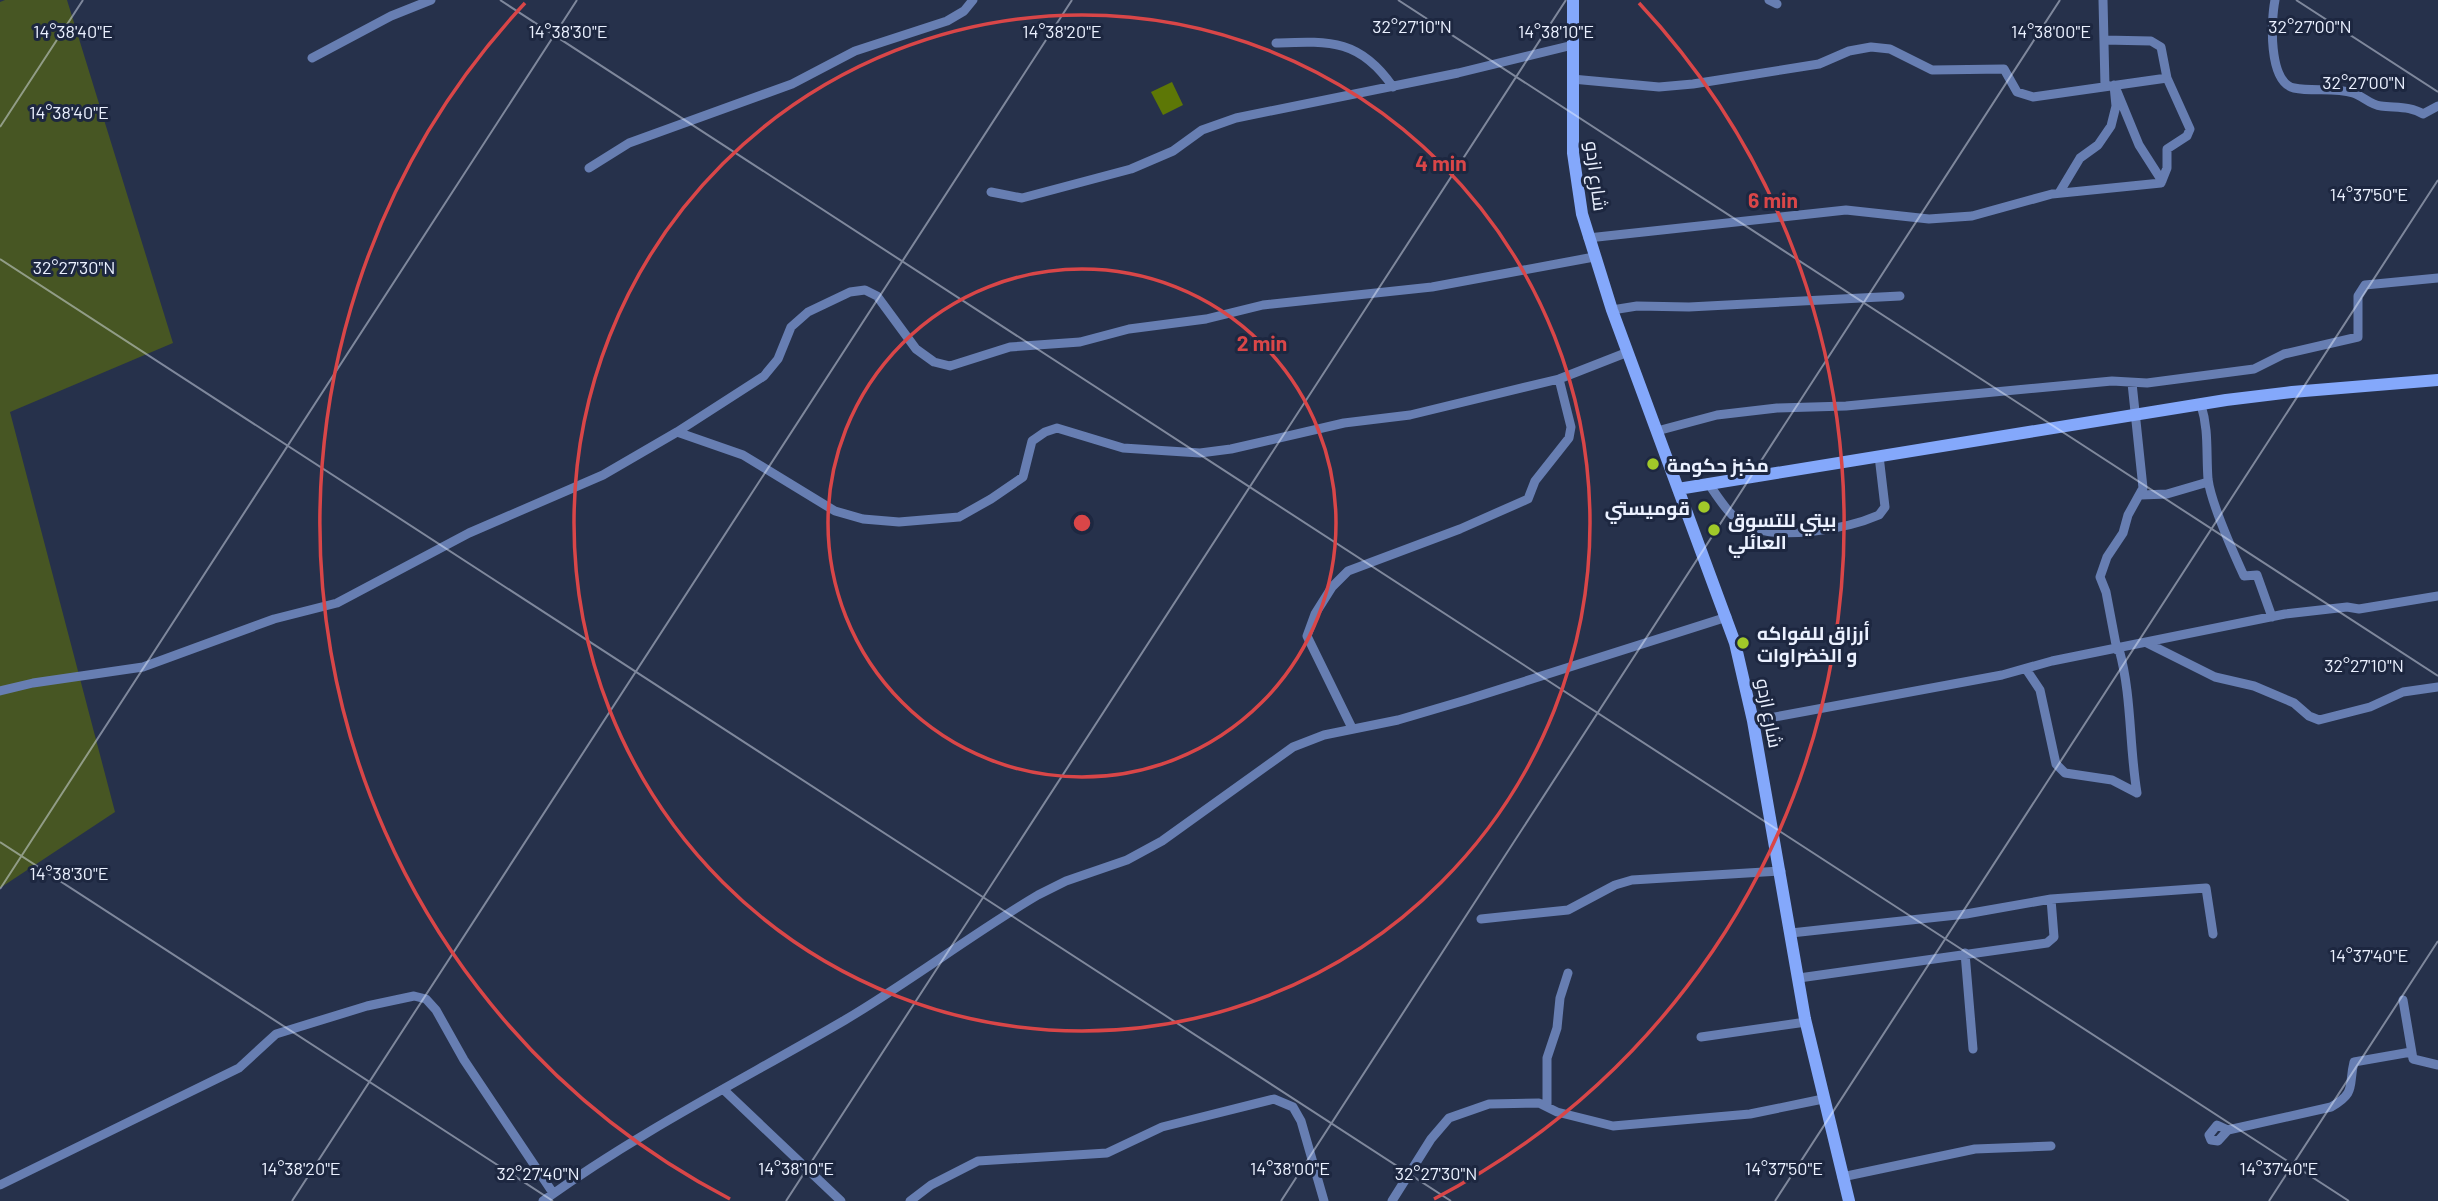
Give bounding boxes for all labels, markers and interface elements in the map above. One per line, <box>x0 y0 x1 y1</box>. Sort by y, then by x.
text: 32°27'10"N <box>1372 15 1452 37</box>
text: 32°27'00"N <box>2268 15 2352 37</box>
text: 14°38'40"E <box>33 20 113 42</box>
text: 14°38'30"E <box>528 20 608 42</box>
text: 14°38'20"E <box>1022 20 1102 42</box>
text: 14°38'10"E <box>1518 20 1594 42</box>
text: 14°38'00"E <box>2011 20 2091 42</box>
text: 32°27'00"N <box>2322 71 2406 93</box>
text: 14°38'40"E <box>29 101 109 123</box>
street label: شارع ازدو <box>1578 140 1613 213</box>
text: 4 min <box>1415 150 1467 175</box>
text: 14°37'50"E <box>2330 183 2408 205</box>
text: 6 min <box>1748 187 1798 212</box>
text: 32°27'30"N <box>33 256 115 278</box>
text: 2 min <box>1237 330 1287 355</box>
place label: مخبز حكومة <box>1667 453 1769 477</box>
marker: مخبز حكومة <box>1645 456 1661 472</box>
place label: قوميستي <box>1605 496 1690 524</box>
marker: قوميستي <box>1696 499 1712 515</box>
place label: بيتي للتسوق العائلي <box>1728 508 1836 558</box>
centre of rings <box>1070 511 1094 535</box>
marker: بيتي للتسوق العائلي <box>1706 522 1722 538</box>
place label: أرزاق للفواكه و الخضراوات <box>1757 620 1870 667</box>
marker: أرزاق للفواكه و الخضراوات <box>1735 635 1751 651</box>
text: 32°27'10"N <box>2324 654 2404 676</box>
street label: شارع ازدو <box>1749 676 1788 750</box>
text: 14°38'30"E <box>29 862 109 884</box>
text: 14°37'40"E <box>2330 944 2408 966</box>
text: 14°38'20"E <box>261 1157 341 1179</box>
text: 14°38'10"E <box>758 1157 834 1179</box>
text: 14°38'00"E <box>1250 1157 1330 1179</box>
text: 14°37'50"E <box>1745 1157 1823 1179</box>
text: 14°37'40"E <box>2240 1157 2318 1179</box>
text: 32°27'40"N <box>496 1162 580 1184</box>
text: 32°27'30"N <box>1395 1162 1477 1184</box>

